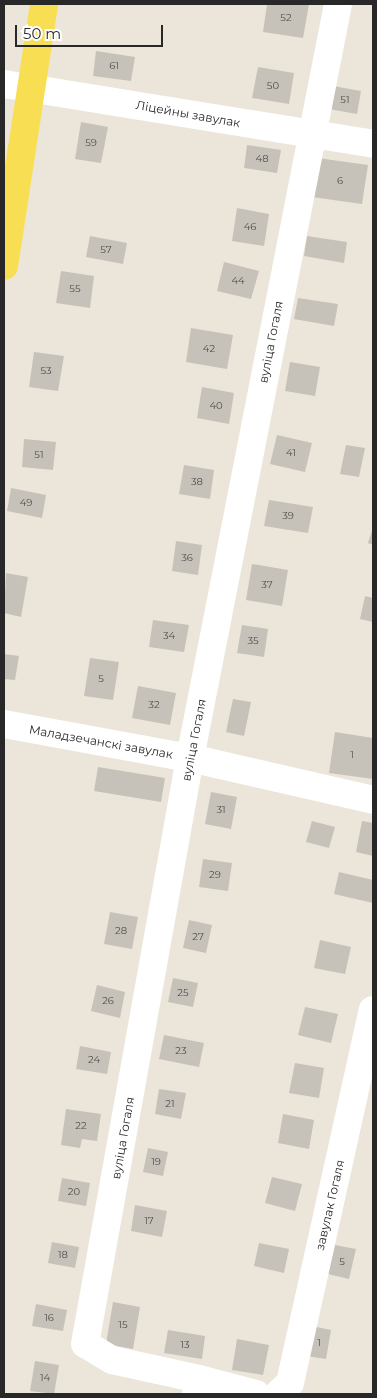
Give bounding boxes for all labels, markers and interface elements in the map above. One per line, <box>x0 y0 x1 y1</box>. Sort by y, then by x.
house number: 52 <box>280 12 292 24</box>
scale bar <box>18 15 165 47</box>
text: 50 m <box>23 24 61 43</box>
house number: 61 <box>109 60 119 72</box>
house number: 50 <box>267 80 279 92</box>
house number: 51 <box>340 94 350 106</box>
street label: Ліцейны завулак <box>135 98 241 130</box>
house number: 59 <box>85 137 97 149</box>
house number: 48 <box>255 153 269 165</box>
house number: 6 <box>337 175 343 187</box>
house number: 46 <box>244 221 256 233</box>
house number: 57 <box>100 244 112 256</box>
house number: 44 <box>231 275 245 287</box>
house number: 55 <box>69 283 81 295</box>
street label: вуліца Гогаля <box>256 300 286 384</box>
house number: 42 <box>203 343 215 355</box>
house number: 53 <box>40 365 52 377</box>
house number: 40 <box>209 400 223 412</box>
house number: 41 <box>286 447 296 459</box>
house number: 51 <box>34 449 44 461</box>
house number: 38 <box>191 476 203 488</box>
house number: 49 <box>20 497 32 509</box>
house number: 39 <box>282 510 294 522</box>
house number: 36 <box>181 552 193 564</box>
house number: 37 <box>261 579 273 591</box>
house number: 34 <box>163 630 175 642</box>
house number: 35 <box>247 635 259 647</box>
house number: 5 <box>98 673 104 685</box>
street label: вуліца Гогаля <box>179 698 209 782</box>
house number: 32 <box>148 699 160 711</box>
street label: Маладзечанскі завулак <box>28 722 174 762</box>
house number: 1 <box>350 749 354 761</box>
house number: 31 <box>216 804 226 816</box>
house number: 29 <box>209 869 221 881</box>
house number: 28 <box>115 925 127 937</box>
house number: 27 <box>192 931 204 943</box>
house number: 25 <box>177 987 189 999</box>
house number: 26 <box>102 995 114 1007</box>
house number: 23 <box>175 1045 187 1057</box>
house number: 24 <box>88 1054 100 1066</box>
street label: вуліца Гогаля <box>109 1096 137 1180</box>
house number: 21 <box>165 1098 175 1110</box>
house number: 22 <box>75 1120 87 1132</box>
house number: 19 <box>151 1156 161 1168</box>
street label: завулак Гогаля <box>313 1158 347 1252</box>
house number: 20 <box>68 1186 80 1198</box>
house number: 17 <box>144 1215 154 1227</box>
house number: 18 <box>58 1249 68 1261</box>
house number: 5 <box>339 1256 345 1268</box>
house number: 16 <box>44 1312 54 1324</box>
house number: 15 <box>118 1319 128 1331</box>
house number: 1 <box>317 1337 321 1349</box>
house number: 13 <box>180 1339 190 1351</box>
house number: 14 <box>40 1372 50 1384</box>

